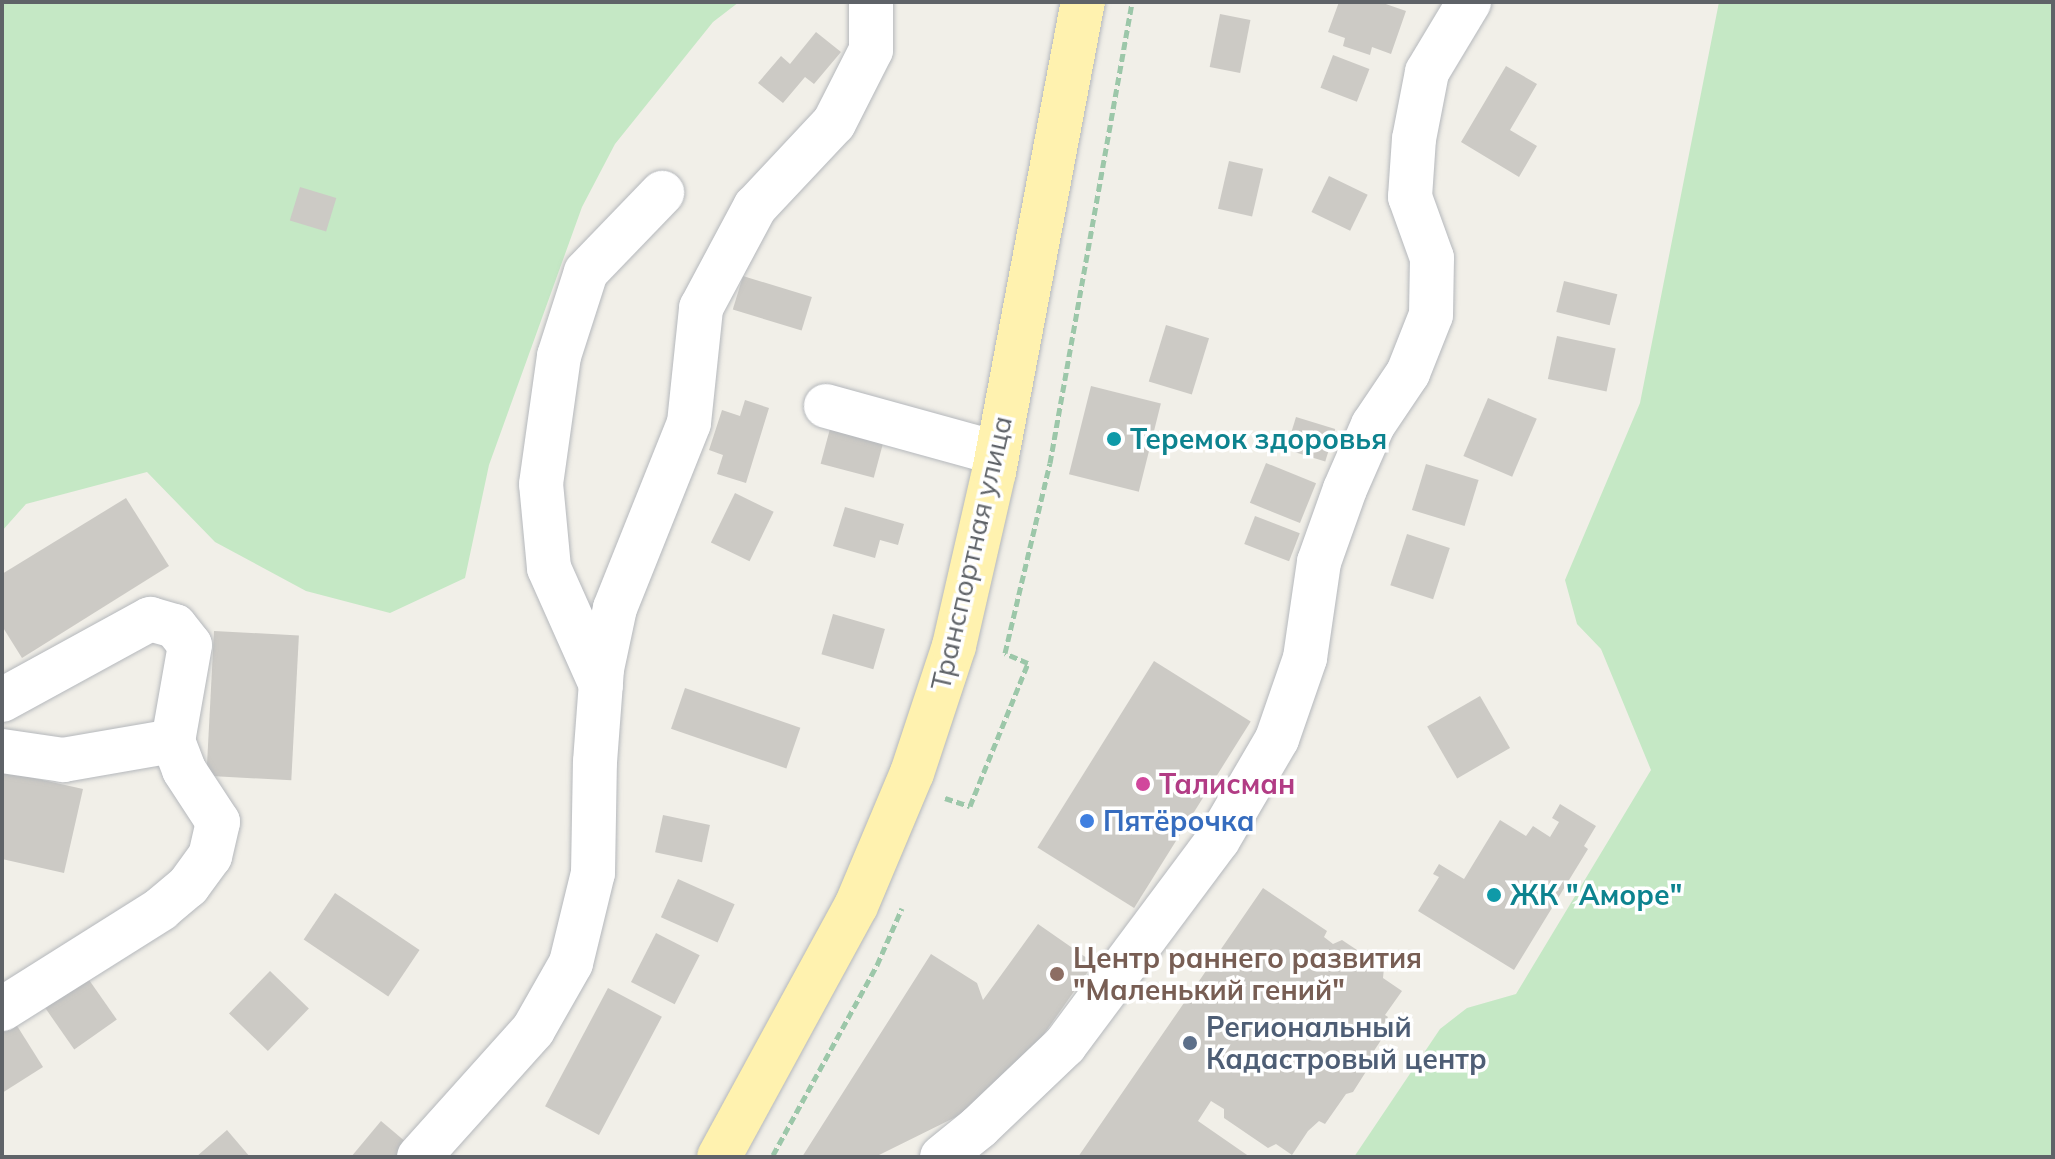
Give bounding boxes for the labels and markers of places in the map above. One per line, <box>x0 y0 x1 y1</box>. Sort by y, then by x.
place label: Теремок здоровья <box>1130 422 1387 456</box>
marker: Теремок здоровья <box>1105 430 1123 448</box>
place label: Талисман <box>1159 767 1295 801</box>
marker: Талисман <box>1134 775 1152 793</box>
place label: Пятёрочка <box>1103 804 1255 838</box>
marker: Пятёрочка <box>1078 812 1096 830</box>
place label: ЖК "Аморе" <box>1510 878 1682 912</box>
marker: ЖК "Аморе" <box>1485 886 1503 904</box>
place label: Центр раннего развития "Маленький гений" <box>1073 941 1422 1007</box>
marker: Центр раннего развития "Маленький гений" <box>1048 965 1066 983</box>
place label: Региональный Кадастровый центр <box>1206 1010 1487 1076</box>
marker: Региональный Кадастровый центр <box>1181 1034 1199 1052</box>

